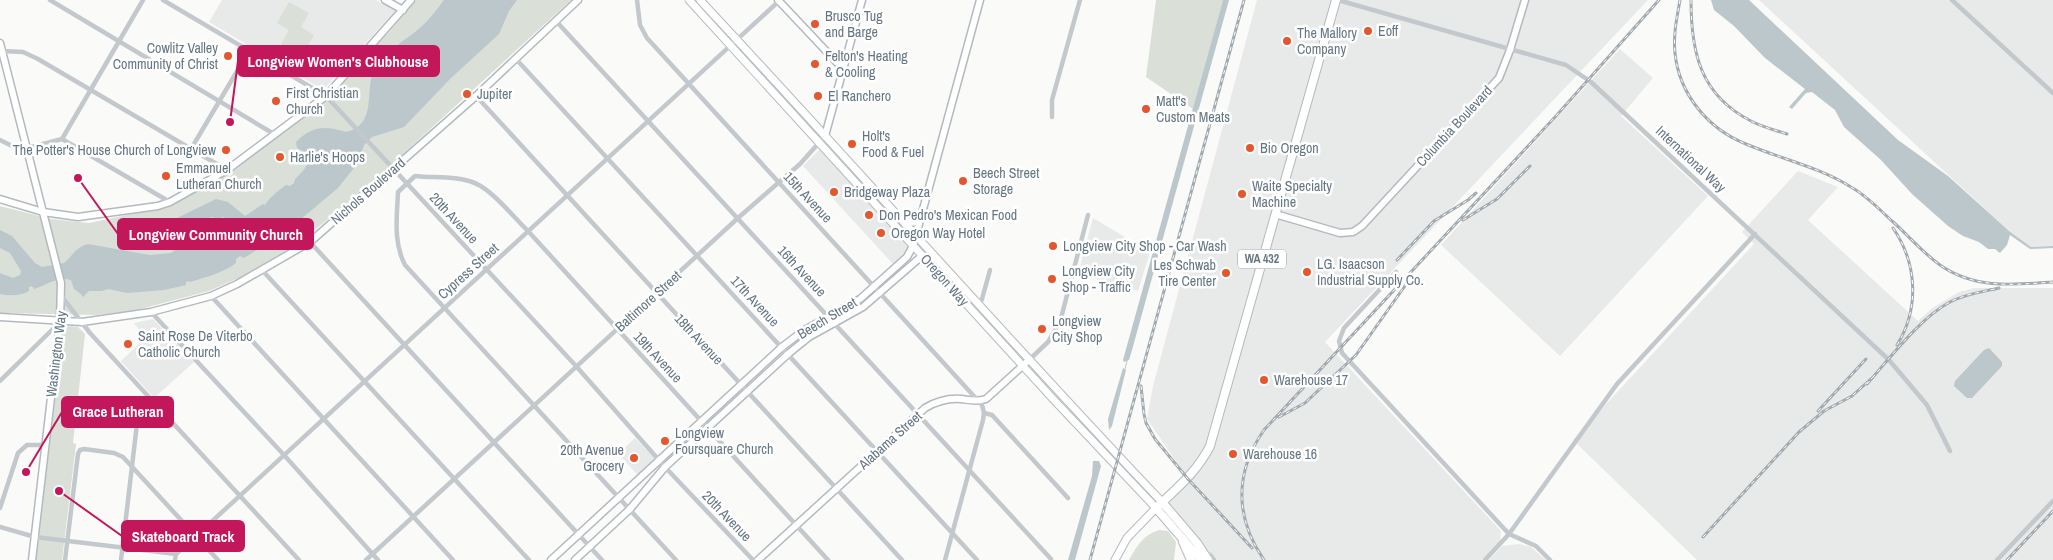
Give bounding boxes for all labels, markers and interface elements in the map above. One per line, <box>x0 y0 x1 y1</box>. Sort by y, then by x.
place label: Brusco Tug and Barge <box>825 7 883 41</box>
marker: Brusco Tug and Barge <box>809 18 821 30</box>
place label: Eoff <box>1378 22 1399 40</box>
place label: The Mallory Company <box>1297 24 1357 58</box>
marker: Eoff <box>1362 25 1374 37</box>
marker: The Mallory Company <box>1281 35 1293 47</box>
place label: Cowlitz Valley Community of Christ <box>113 39 218 73</box>
callout: Longview Women's Clubhouse <box>238 46 439 76</box>
place label: Felton's Heating & Cooling <box>825 47 908 81</box>
marker: Cowlitz Valley Community of Christ <box>222 50 234 62</box>
text: Longview Women's Clubhouse <box>247 51 429 72</box>
marker: Felton's Heating & Cooling <box>809 58 821 70</box>
street label: Columbia Boulevard <box>1412 82 1496 170</box>
place label: First Christian Church <box>286 84 359 118</box>
place label: Jupiter <box>477 85 512 103</box>
place label: El Ranchero <box>828 87 891 105</box>
marker: Jupiter <box>461 88 473 100</box>
marker: El Ranchero <box>812 90 824 102</box>
place label: Matt's Custom Meats <box>1156 92 1230 126</box>
marker: First Christian Church <box>270 95 282 107</box>
marker: Matt's Custom Meats <box>1140 103 1152 115</box>
street label: International Way <box>1652 122 1730 196</box>
place label: Holt's Food & Fuel <box>862 127 924 161</box>
marker: Holt's Food & Fuel <box>846 138 858 150</box>
place label: Bio Oregon <box>1260 139 1319 157</box>
place label: The Potter's House Church of Longview <box>13 141 217 159</box>
marker: Bio Oregon <box>1244 142 1256 154</box>
marker: The Potter's House Church of Longview <box>220 144 232 156</box>
place label: Harlie's Hoops <box>290 148 365 166</box>
marker: Harlie's Hoops <box>274 151 286 163</box>
street label: Nichols Boulevard <box>327 154 409 228</box>
place label: Emmanuel Lutheran Church <box>176 159 262 193</box>
place label: Beech Street Storage <box>973 164 1039 198</box>
street label: 15th Avenue <box>780 168 836 226</box>
marker: Emmanuel Lutheran Church <box>160 170 172 182</box>
marker: Beech Street Storage <box>957 175 969 187</box>
place label: Waite Specialty Machine <box>1252 177 1332 211</box>
place label: Bridgeway Plaza <box>844 183 931 201</box>
marker: Bridgeway Plaza <box>828 186 840 198</box>
marker: Waite Specialty Machine <box>1236 188 1248 200</box>
street label: 20th Avenue <box>426 189 482 247</box>
place label: Don Pedro's Mexican Food <box>879 206 1017 224</box>
marker: Don Pedro's Mexican Food <box>863 209 875 221</box>
callout: Longview Community Church <box>118 219 313 249</box>
text: Longview Community Church <box>129 224 303 245</box>
place label: Oregon Way Hotel <box>891 224 985 242</box>
marker: Oregon Way Hotel <box>875 227 887 239</box>
place label: Longview City Shop - Car Wash <box>1063 237 1227 255</box>
street label: Cypress Street <box>434 239 502 303</box>
marker: Longview City Shop - Car Wash <box>1047 240 1059 252</box>
street label: 16th Avenue <box>774 242 830 300</box>
street label: Oregon Way <box>917 250 973 310</box>
road number: WA 432 <box>1238 250 1286 268</box>
place label: LG. Isaacson Industrial Supply Co. <box>1317 255 1424 289</box>
place label: Les Schwab Tire Center <box>1153 256 1216 290</box>
place label: Longview City Shop - Traffic <box>1062 262 1135 296</box>
marker: LG. Isaacson Industrial Supply Co. <box>1301 266 1313 278</box>
street label: Baltimore Street <box>611 267 685 335</box>
marker: Les Schwab Tire Center <box>1220 267 1232 279</box>
street label: 17th Avenue <box>727 272 783 330</box>
marker: Longview City Shop - Traffic <box>1046 273 1058 285</box>
street label: Beech Street <box>794 293 860 343</box>
street label: Washington Way <box>42 310 70 398</box>
street label: 18th Avenue <box>671 310 727 368</box>
place label: Longview City Shop <box>1052 312 1102 346</box>
marker: Longview City Shop <box>1036 323 1048 335</box>
place label: Saint Rose De Viterbo Catholic Church <box>138 327 253 361</box>
street label: 19th Avenue <box>630 328 686 386</box>
marker: Saint Rose De Viterbo Catholic Church <box>122 338 134 350</box>
place label: Warehouse 17 <box>1274 371 1348 389</box>
marker: Warehouse 17 <box>1258 374 1270 386</box>
callout: Grace Lutheran <box>62 397 173 427</box>
text: Grace Lutheran <box>73 401 163 422</box>
street label: Alabama Street <box>854 407 925 474</box>
place label: Longview Foursquare Church <box>675 424 773 458</box>
marker: Longview Foursquare Church <box>659 435 671 447</box>
place label: 20th Avenue Grocery <box>560 441 624 475</box>
place label: Warehouse 16 <box>1243 445 1317 463</box>
marker: Warehouse 16 <box>1227 448 1239 460</box>
marker: 20th Avenue Grocery <box>628 452 640 464</box>
street label: 20th Avenue <box>698 487 756 545</box>
callout: Skateboard Track <box>122 521 244 551</box>
text: Skateboard Track <box>132 526 234 547</box>

